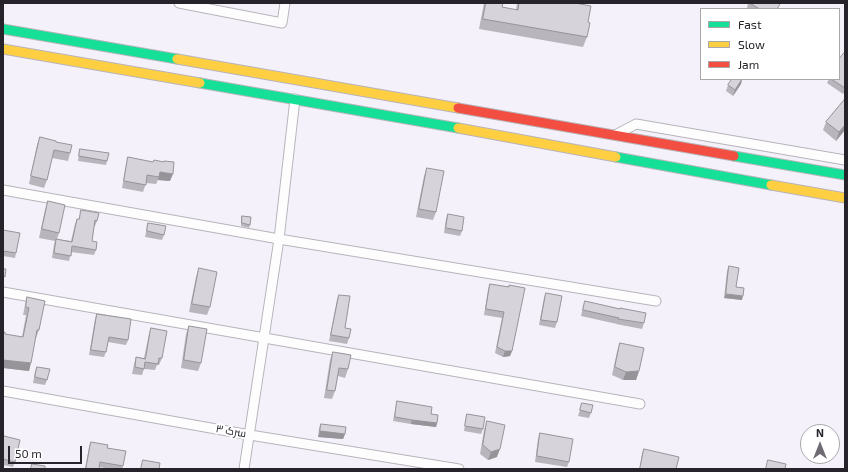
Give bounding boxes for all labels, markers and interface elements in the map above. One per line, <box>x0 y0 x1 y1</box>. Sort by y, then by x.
legend <box>700 8 840 80</box>
text: Fast <box>738 17 761 31</box>
text: Slow <box>738 37 765 51</box>
text: Jam <box>738 57 759 71</box>
street label: سرک ۳ <box>215 422 247 440</box>
north arrow <box>800 424 840 464</box>
text: N <box>816 426 824 439</box>
scale bar <box>10 438 84 464</box>
text: 50 m <box>15 446 42 460</box>

